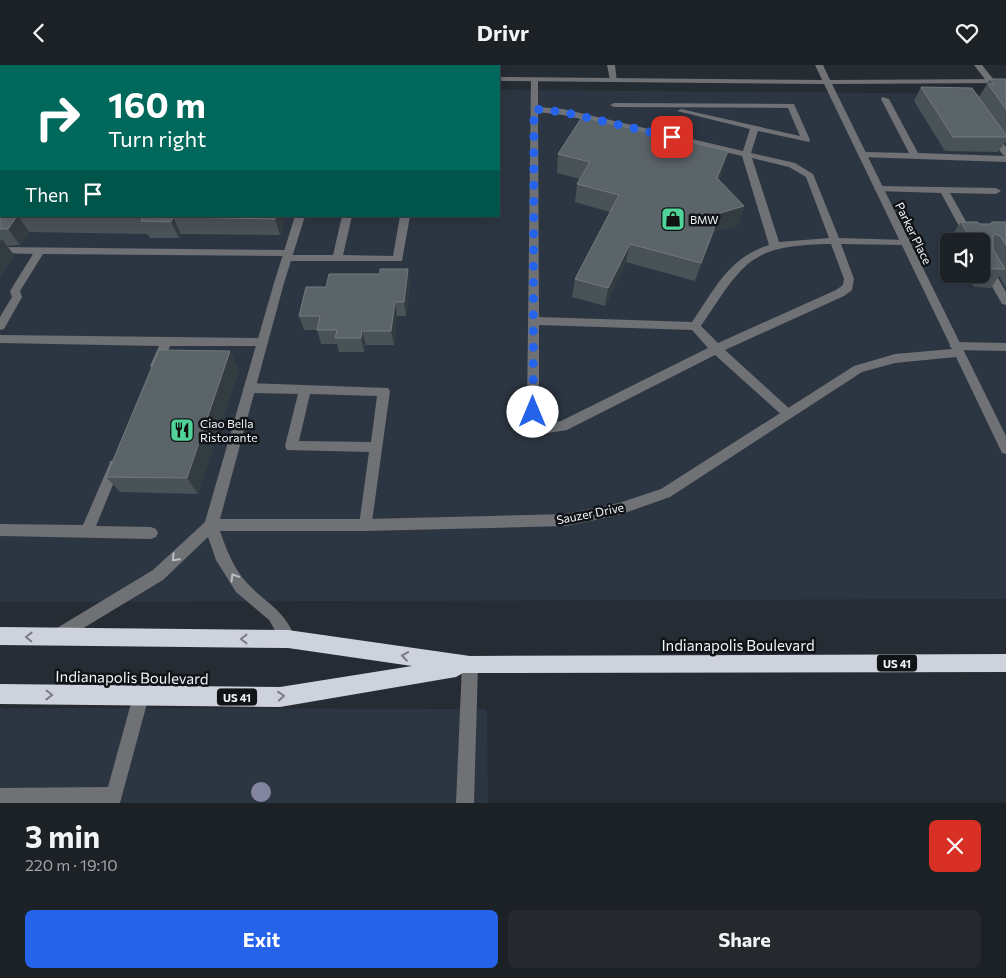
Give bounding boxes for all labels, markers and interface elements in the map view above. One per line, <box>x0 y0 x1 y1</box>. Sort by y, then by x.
icon: back <box>25 19 53 47</box>
text: Drivr <box>477 19 529 46</box>
icon: heart <box>953 19 981 47</box>
text: 160 m <box>108 82 206 125</box>
icon: right <box>25 85 90 150</box>
pin <box>651 116 693 158</box>
icon: arrive <box>658 123 686 151</box>
text: Turn right <box>108 125 206 152</box>
icon: arrive <box>79 180 107 208</box>
text: Then <box>25 183 69 206</box>
street label: Parker Place <box>893 200 935 266</box>
shop icon: BMW <box>660 206 686 232</box>
place label: BMW <box>690 213 718 226</box>
map controls <box>940 233 990 283</box>
button: sound <box>940 233 990 283</box>
position arrow <box>506 385 558 437</box>
place label: Ciao Bella Ristorante <box>200 416 258 444</box>
restaurant icon: Ciao Bella Ristorante <box>169 417 195 443</box>
street label: Sauzer Drive <box>555 500 625 526</box>
one-way arrow <box>172 552 181 561</box>
one-way arrow <box>231 573 241 582</box>
one-way arrow <box>24 632 32 642</box>
one-way arrow <box>239 634 247 644</box>
street label: Indianapolis Boulevard <box>661 636 815 654</box>
one-way arrow <box>401 651 409 661</box>
road number: US 41 <box>877 655 917 671</box>
street label: Indianapolis Boulevard <box>55 667 209 687</box>
road number: US 41 <box>217 689 257 705</box>
one-way arrow <box>45 690 53 700</box>
one-way arrow <box>277 691 285 702</box>
text: 3 min <box>25 817 100 854</box>
button: close <box>929 820 981 872</box>
text: 220 m · 19:10 <box>25 855 118 874</box>
button: Exit <box>25 910 498 968</box>
button: Share <box>508 910 981 968</box>

